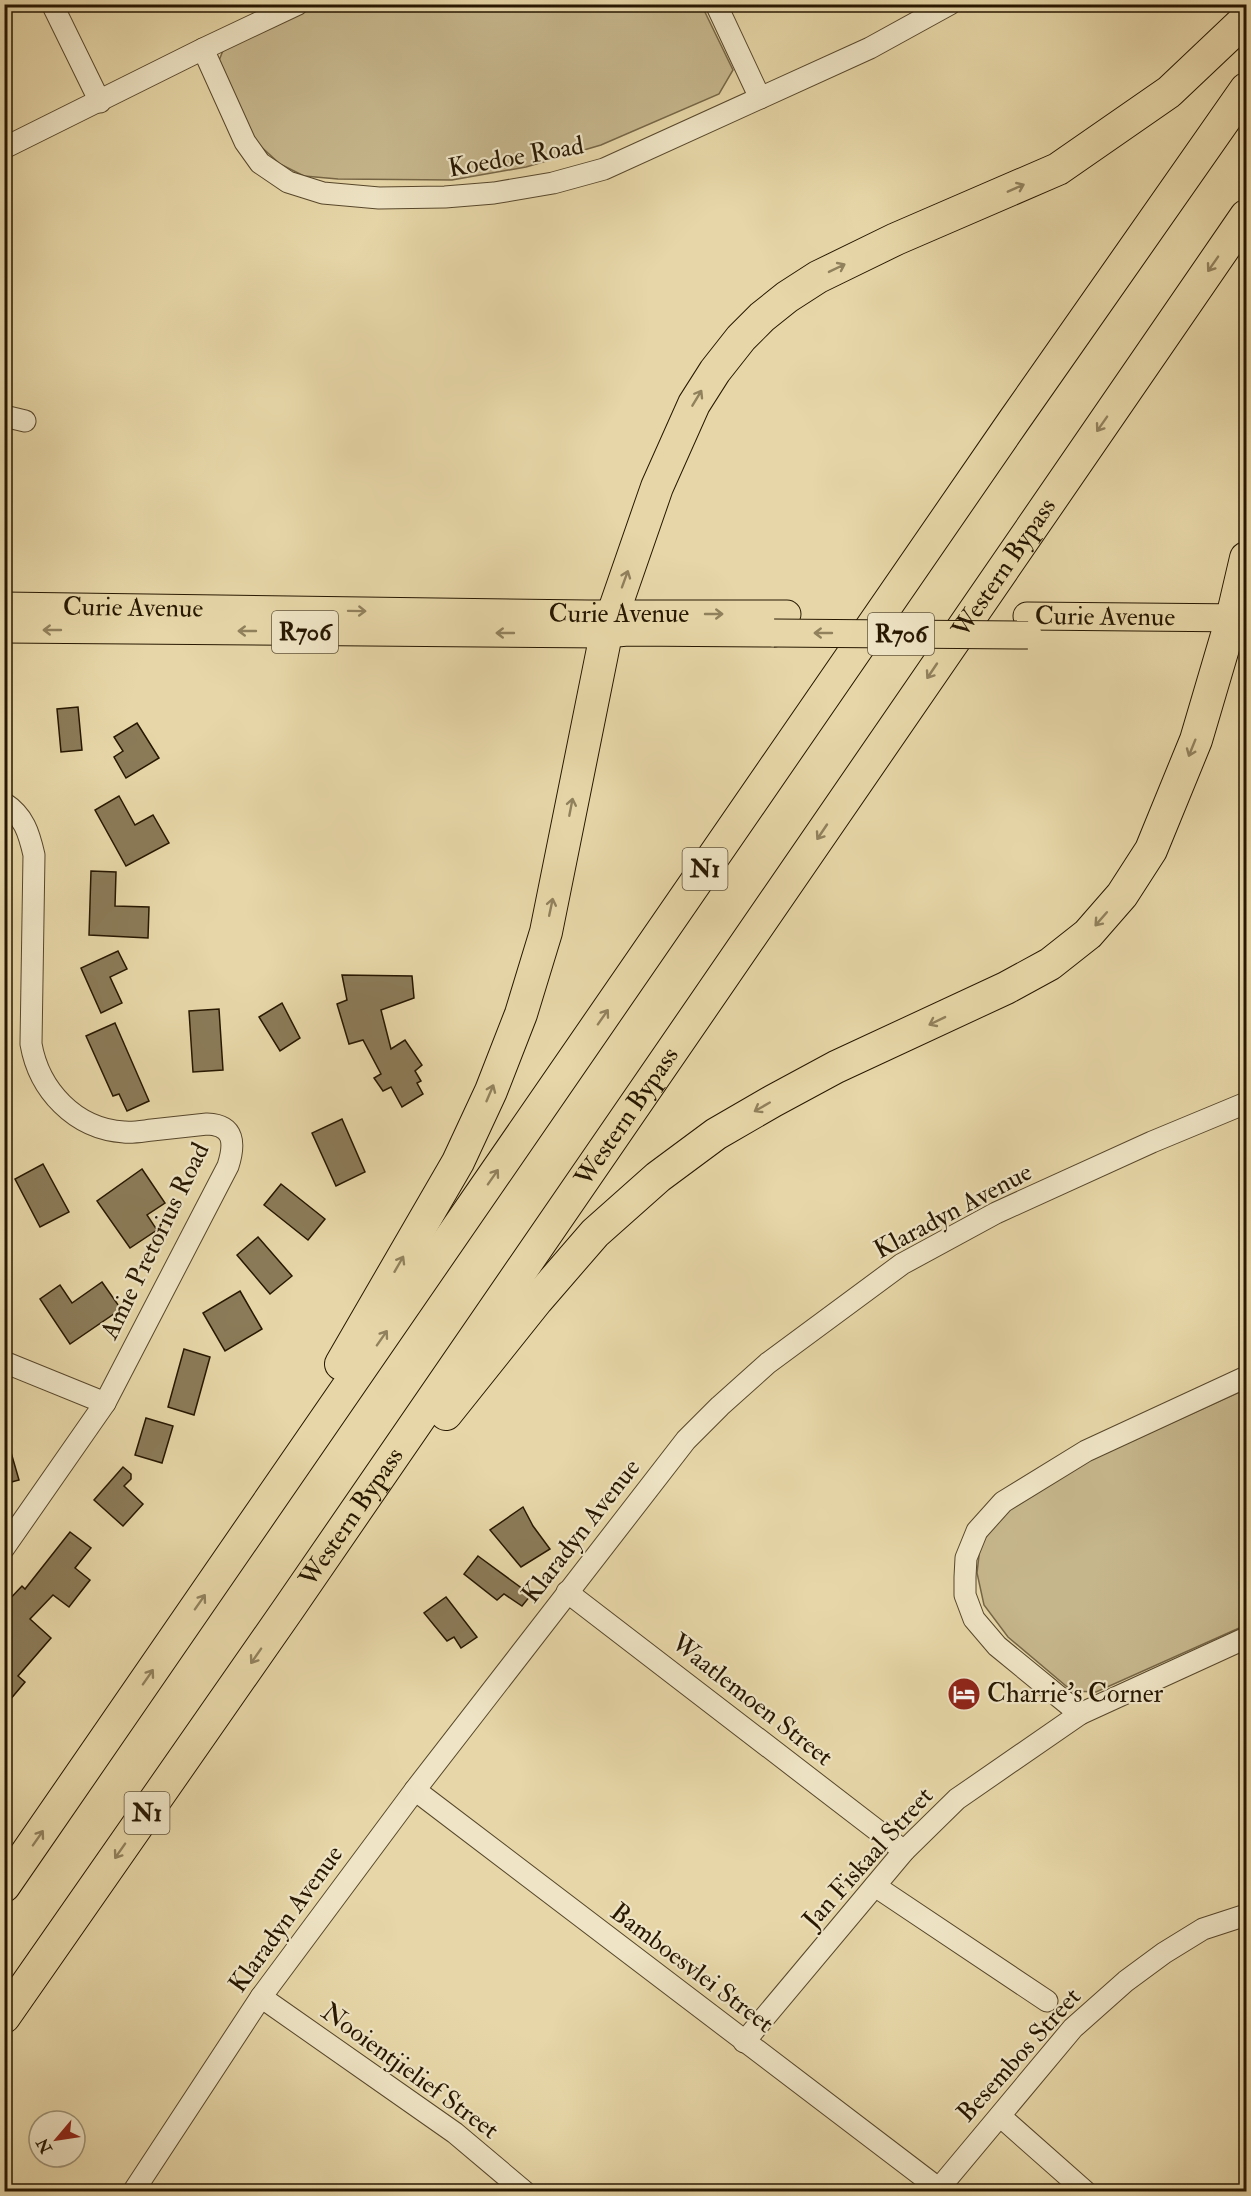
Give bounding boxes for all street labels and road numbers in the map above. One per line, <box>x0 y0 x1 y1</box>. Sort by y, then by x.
street label: Koedoe Road <box>446 129 586 185</box>
street label: Western Bypass <box>945 492 1063 644</box>
street label: Curie Avenue <box>63 591 204 625</box>
street label: Curie Avenue <box>548 597 689 630</box>
street label: Curie Avenue <box>1035 600 1175 633</box>
road number: R706 <box>272 611 338 653</box>
road number: R706 <box>868 613 934 655</box>
road number: N1 <box>682 848 728 890</box>
street label: Western Bypass <box>567 1041 686 1193</box>
street label: Amie Pretorius Road <box>93 1137 217 1345</box>
street label: Klaradyn Avenue <box>869 1156 1038 1266</box>
street label: Western Bypass <box>292 1441 411 1594</box>
street label: Klaradyn Avenue <box>515 1452 647 1610</box>
street label: Waatlemoen Street <box>664 1626 839 1773</box>
street label: Jan Fiskaal Street <box>795 1780 940 1936</box>
road number: N1 <box>124 1792 170 1834</box>
street label: Klaradyn Avenue <box>222 1839 350 1999</box>
street label: Bamboesvlei Street <box>604 1896 780 2040</box>
street label: Besembos Street <box>950 1981 1088 2129</box>
street label: Nooientjielief Street <box>315 1996 505 2146</box>

